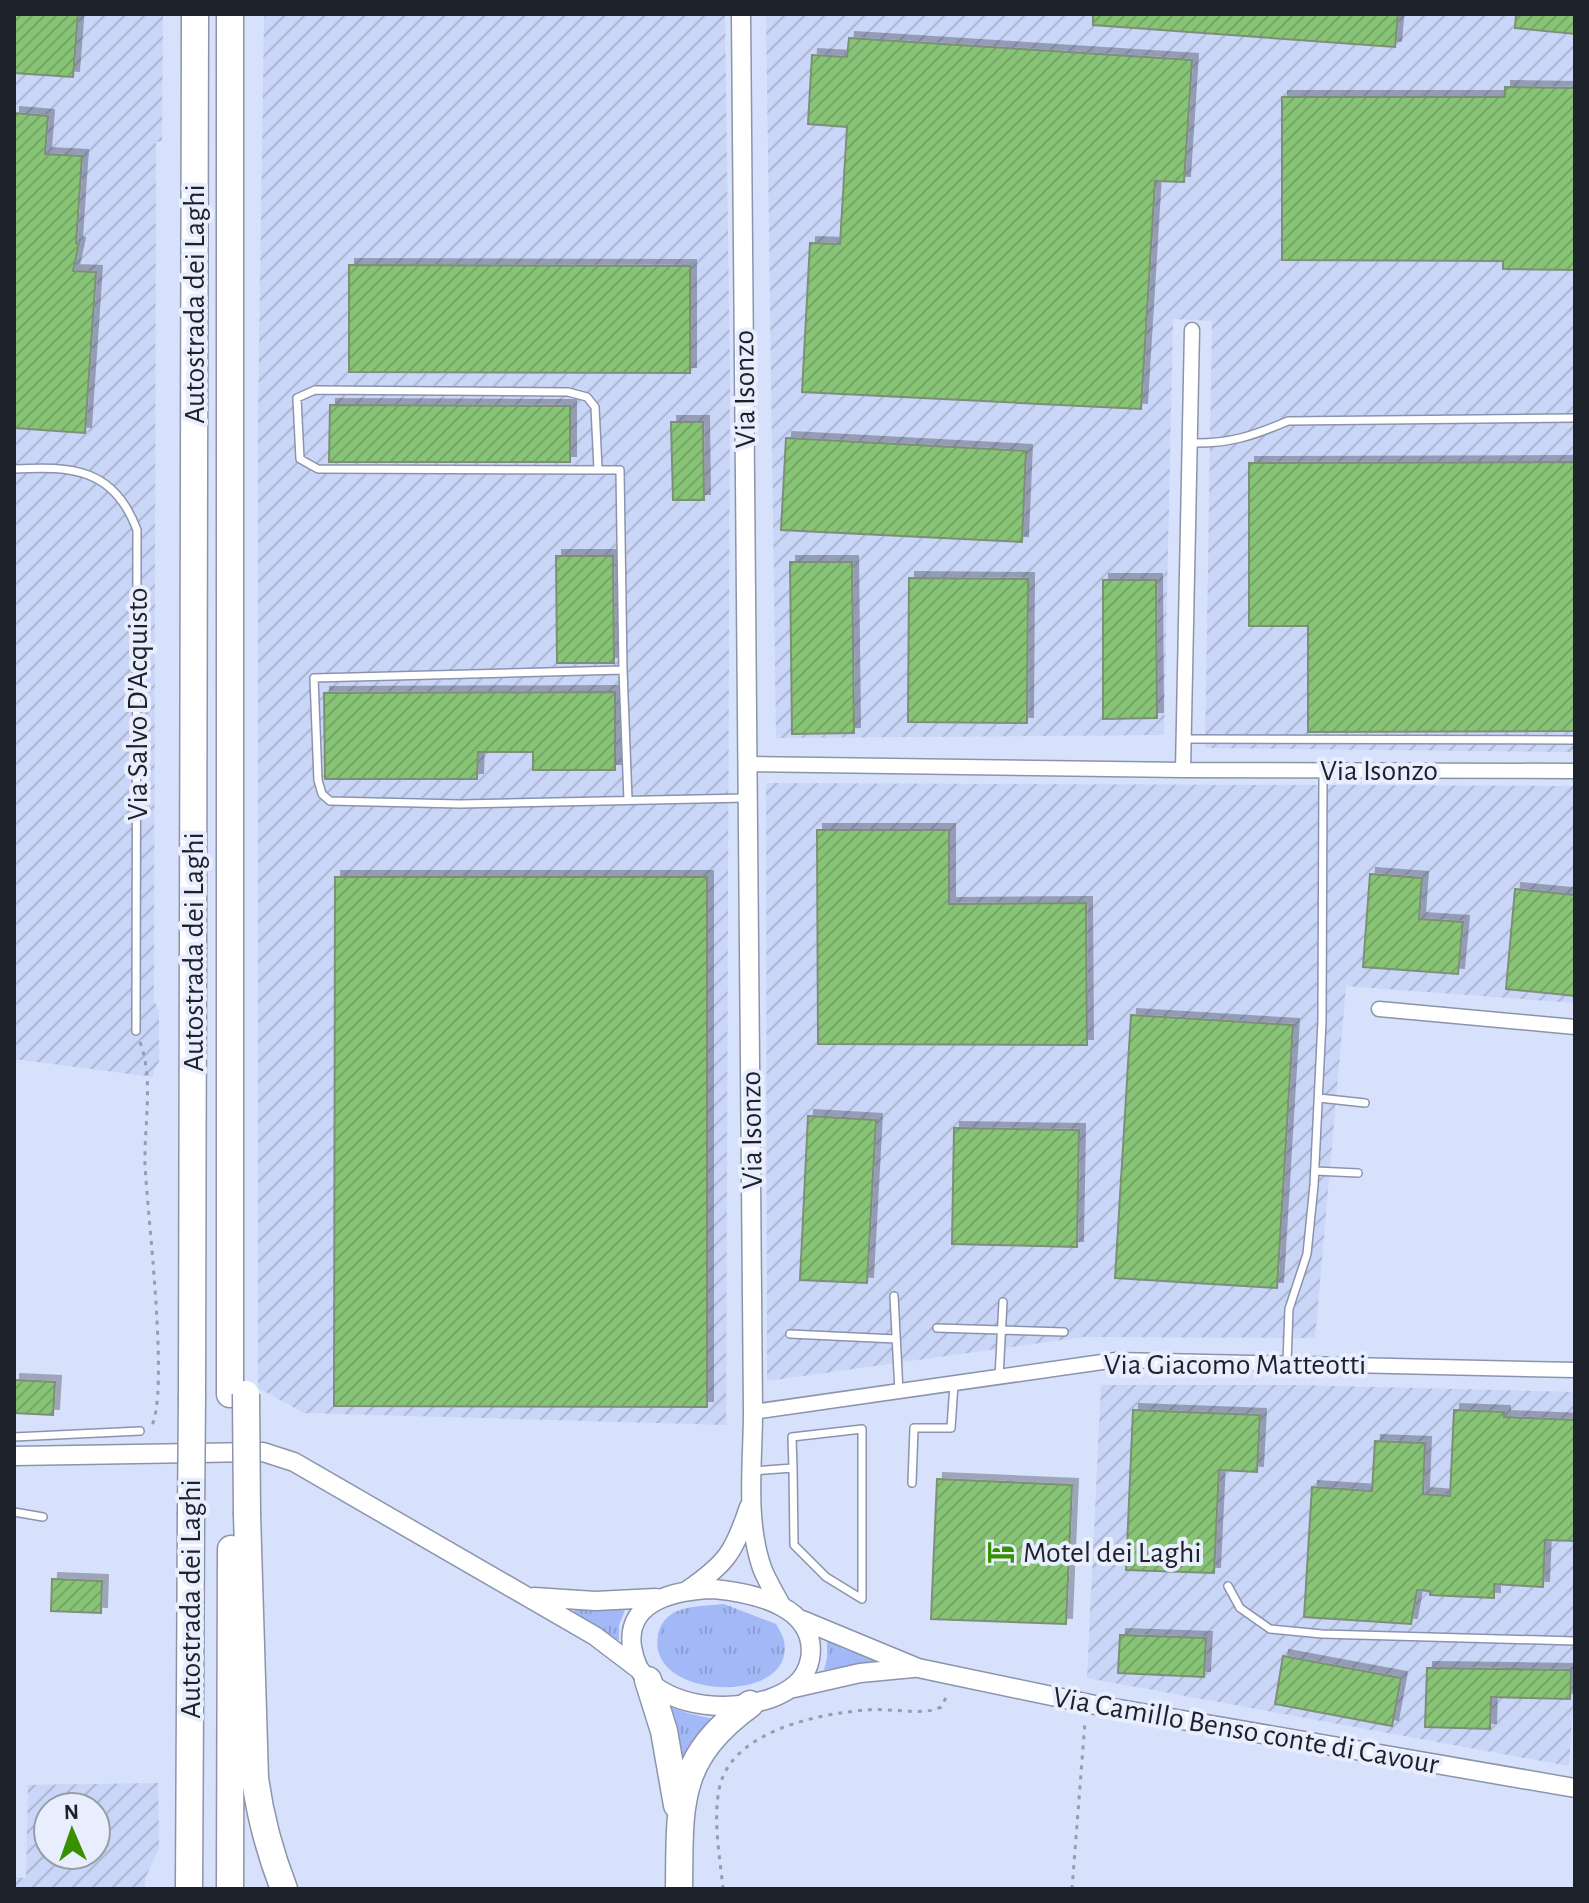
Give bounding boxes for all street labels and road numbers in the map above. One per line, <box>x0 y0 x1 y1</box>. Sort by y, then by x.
street label: Autostrada dei Laghi <box>180 184 210 424</box>
street label: Via Isonzo <box>729 330 761 448</box>
street label: Via Salvo D'Acquisto <box>123 587 153 821</box>
street label: Via Isonzo <box>1320 756 1438 786</box>
street label: Autostrada dei Laghi <box>179 832 209 1072</box>
street label: Via Isonzo <box>736 1071 768 1189</box>
street label: Via Giacomo Matteotti <box>1104 1350 1366 1380</box>
street label: Autostrada dei Laghi <box>176 1479 206 1719</box>
street label: Via Camillo Benso conte di Cavour <box>1050 1682 1442 1780</box>

